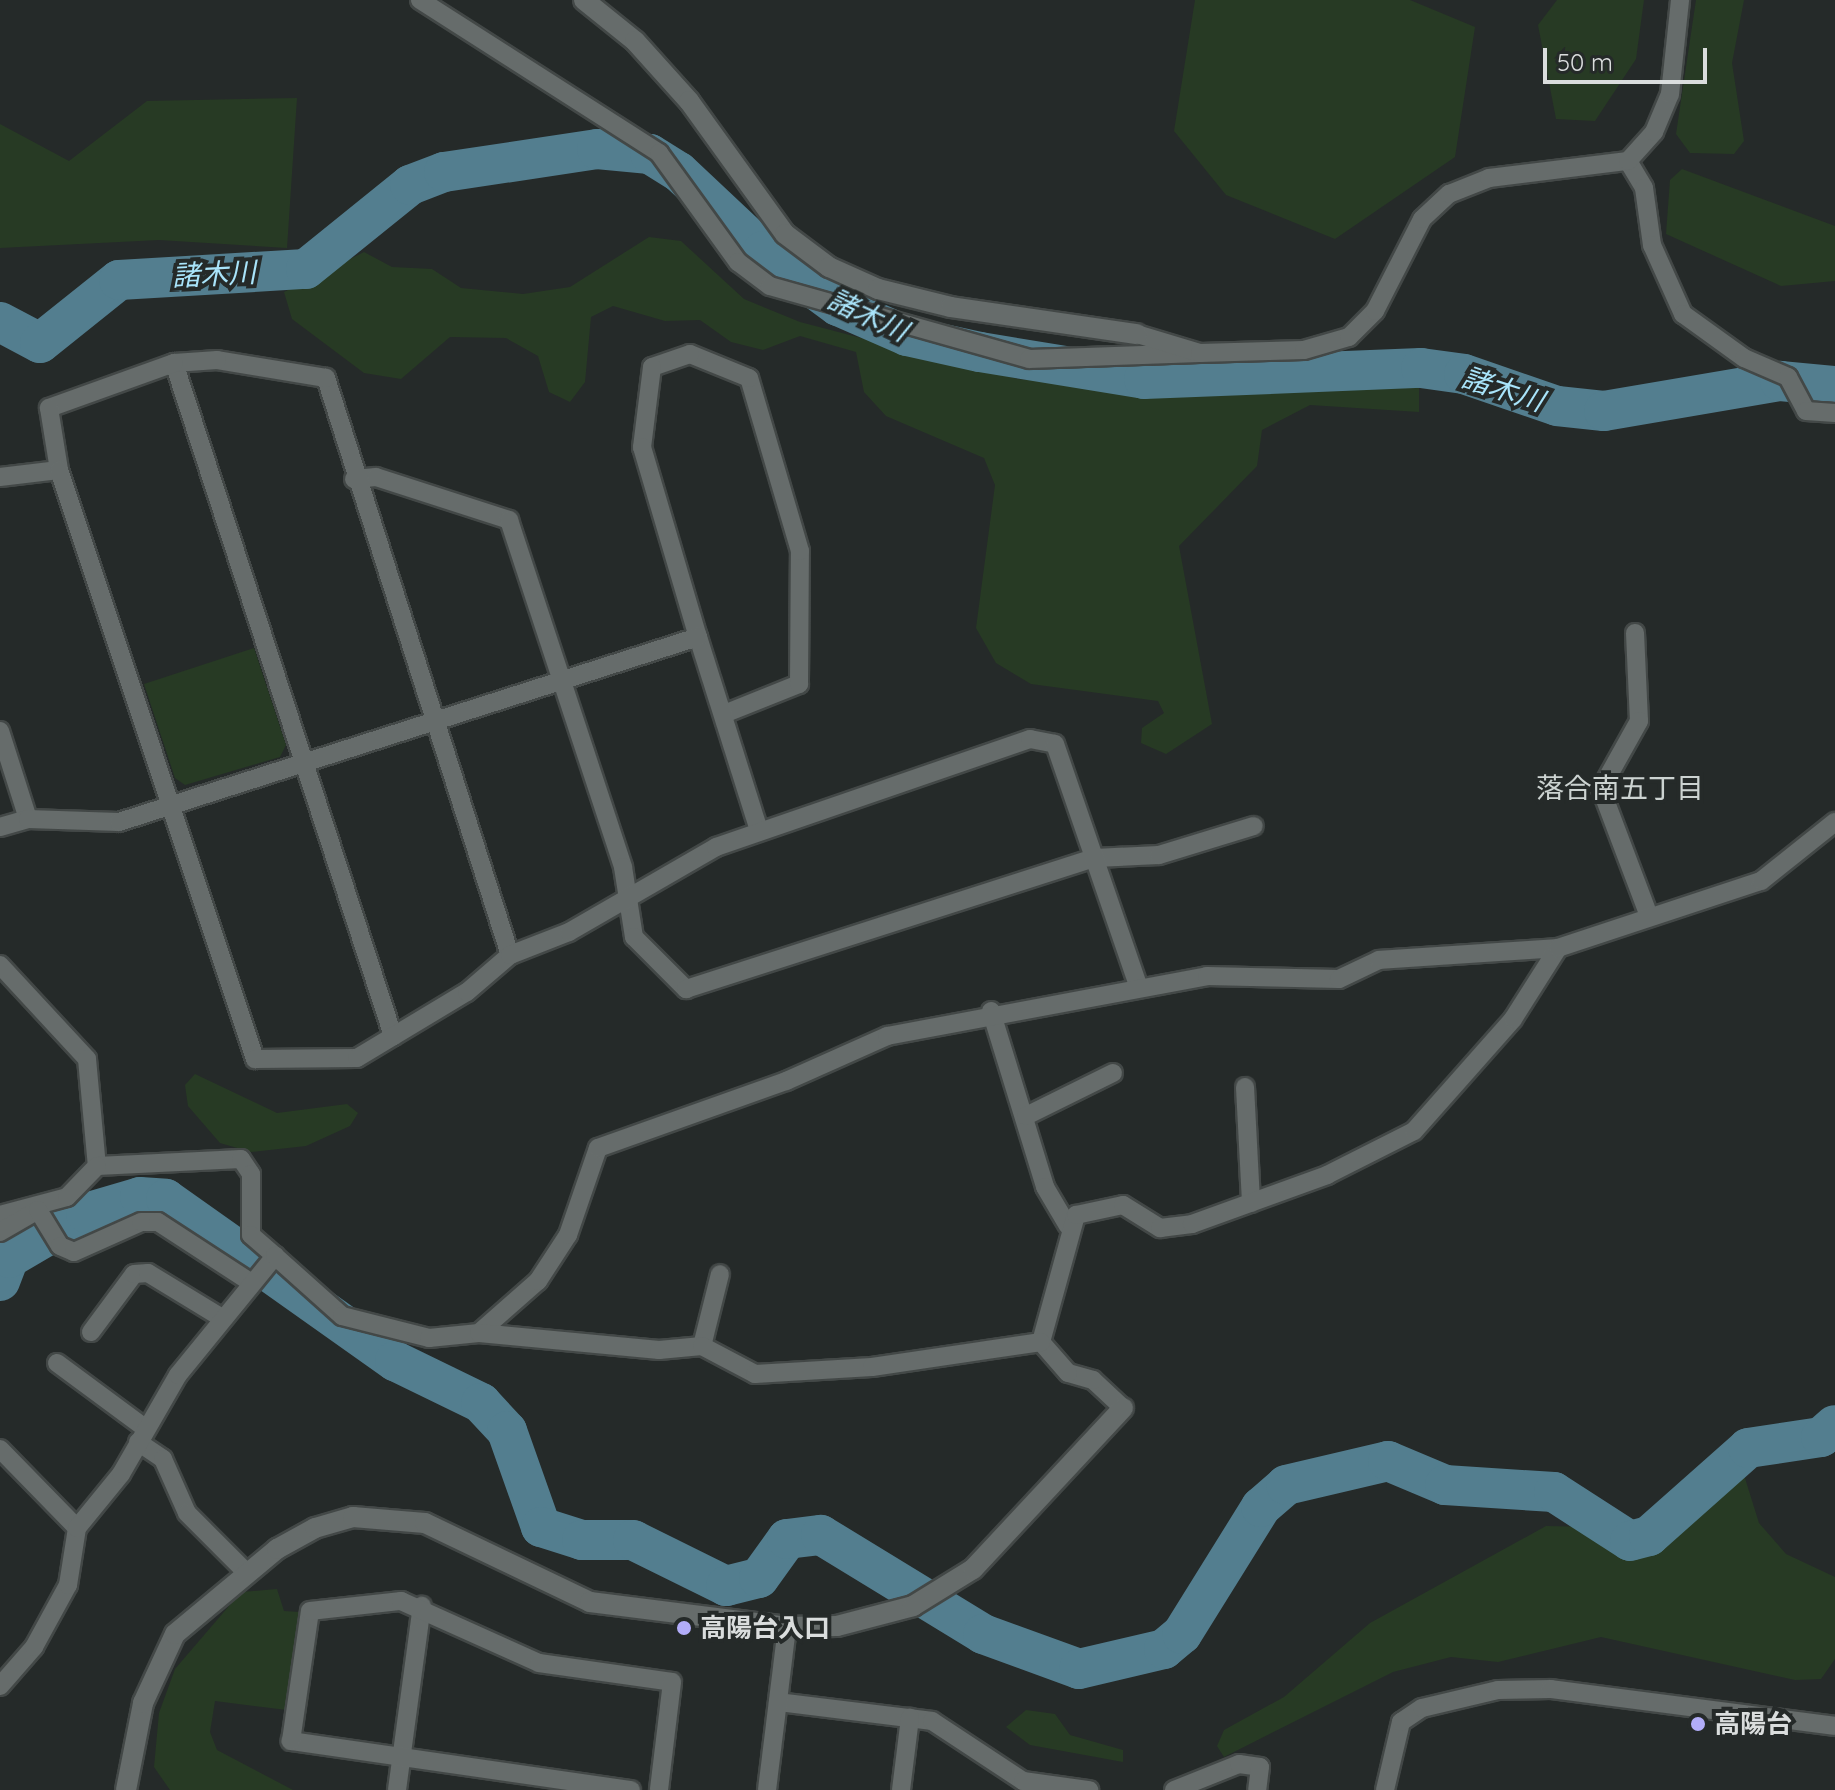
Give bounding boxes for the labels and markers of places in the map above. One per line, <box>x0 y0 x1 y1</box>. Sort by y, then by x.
place label: 高陽台入口 <box>700 1612 830 1644</box>
marker: 高陽台入口 <box>675 1619 693 1637</box>
place label: 高陽台 <box>1714 1708 1792 1740</box>
marker: 高陽台 <box>1689 1715 1707 1733</box>

